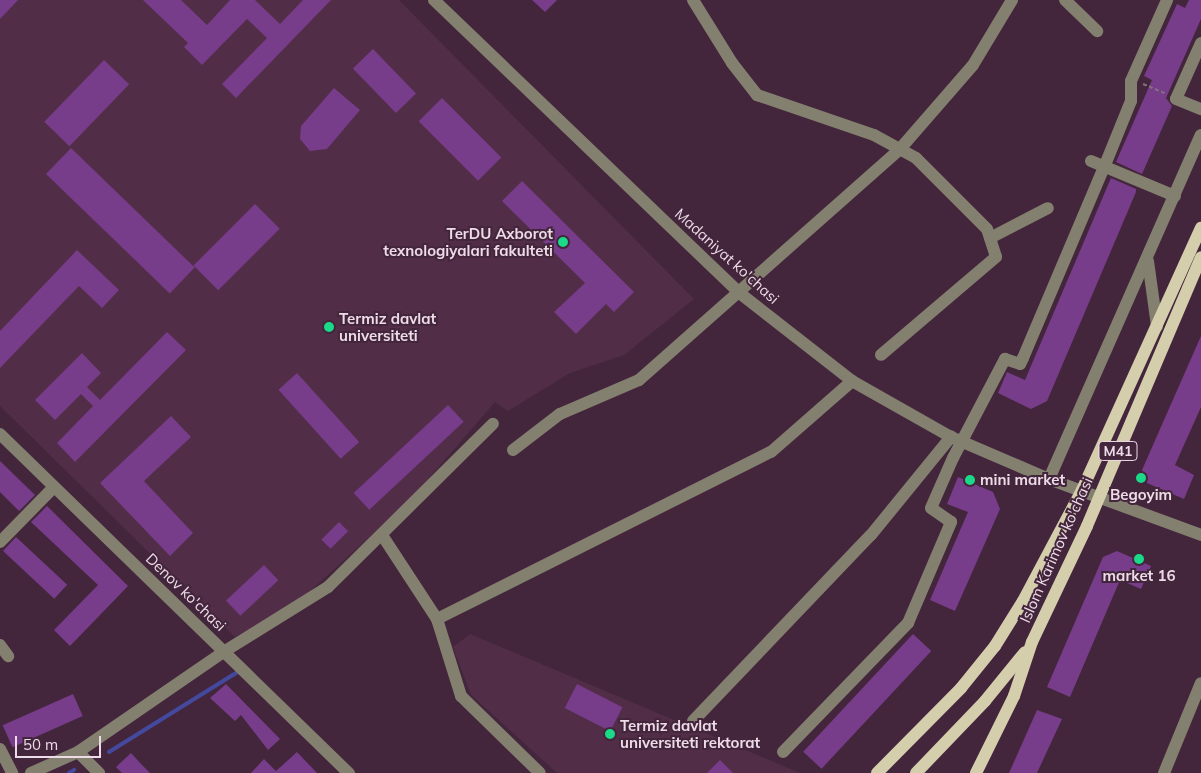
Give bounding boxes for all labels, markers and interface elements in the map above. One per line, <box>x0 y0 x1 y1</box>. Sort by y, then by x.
street label: Madaniyat ko'chasi <box>671 205 783 307</box>
place label: TerDU Axborot texnologiyalari fakulteti <box>383 224 553 259</box>
marker: TerDU Axborot texnologiyalari fakulteti <box>557 236 569 248</box>
place label: Termiz davlat universiteti <box>339 309 436 344</box>
marker: Termiz davlat universiteti <box>323 321 335 333</box>
road number: M41 <box>1098 440 1138 462</box>
place label: mini market <box>980 471 1065 489</box>
marker: Begoyim <box>1135 472 1147 484</box>
marker: mini market <box>964 474 976 486</box>
street label: Islom Karimov ko'chasi <box>1016 475 1096 625</box>
place label: Begoyim <box>1110 486 1172 504</box>
street label: Denov ko'chasi <box>142 549 230 635</box>
marker: market 16 <box>1133 553 1145 565</box>
place label: market 16 <box>1103 567 1175 585</box>
place label: Termiz davlat universiteti rektorat <box>620 716 760 751</box>
scale bar <box>18 726 104 758</box>
marker: Termiz davlat universiteti rektorat <box>604 728 616 740</box>
text: 50 m <box>23 735 58 754</box>

